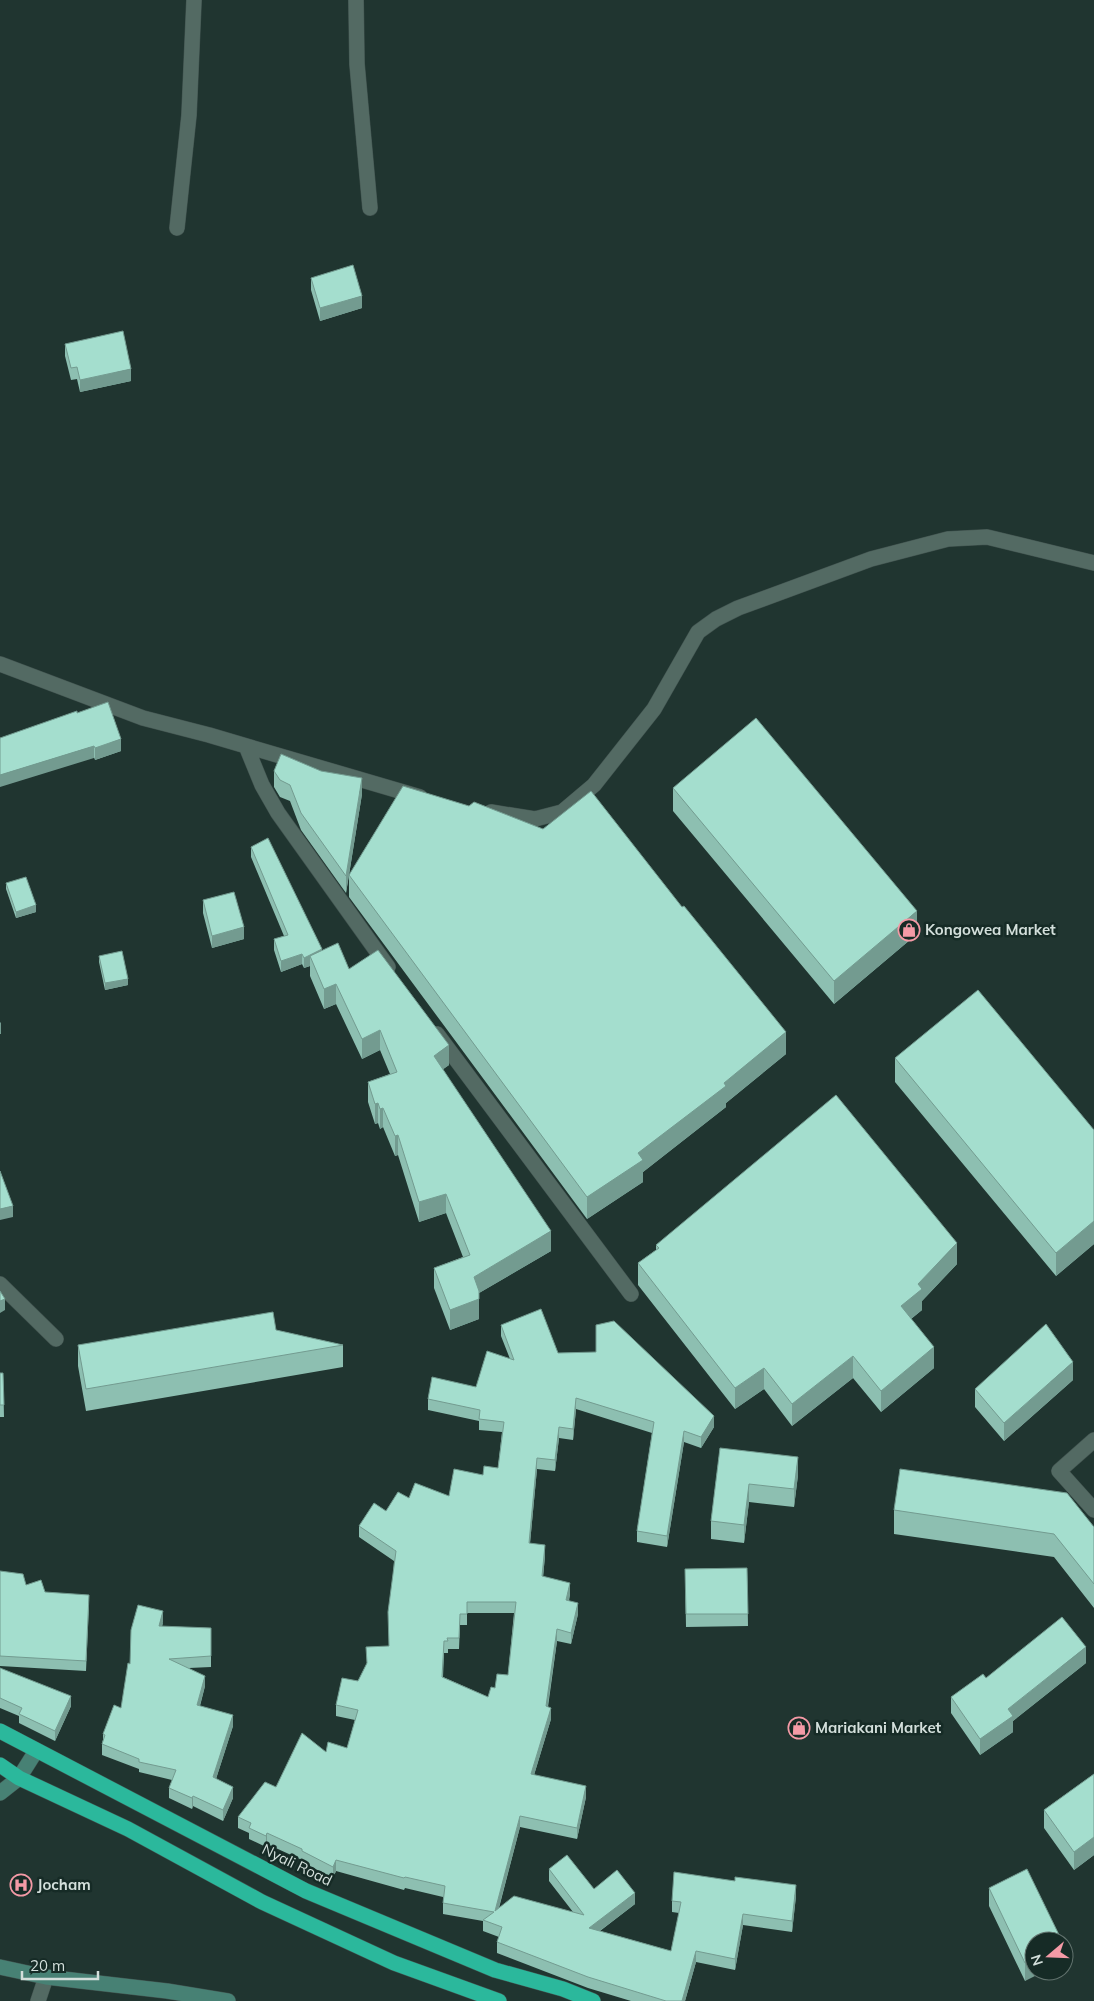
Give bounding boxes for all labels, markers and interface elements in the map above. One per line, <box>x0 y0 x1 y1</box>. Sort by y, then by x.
shop icon: Kongowea Market <box>897 918 921 942</box>
place label: Kongowea Market <box>925 920 1056 939</box>
shop icon: Mariakani Market <box>787 1716 811 1740</box>
place label: Mariakani Market <box>815 1718 942 1737</box>
street label: Nyali Road <box>259 1839 335 1890</box>
hospital icon: Jocham <box>9 1873 33 1897</box>
place label: Jocham <box>37 1875 91 1894</box>
north arrow <box>1024 1931 1074 1981</box>
scale bar <box>22 1948 99 1980</box>
text: N <box>1026 1952 1047 1968</box>
text: 20 m <box>30 1956 65 1975</box>

